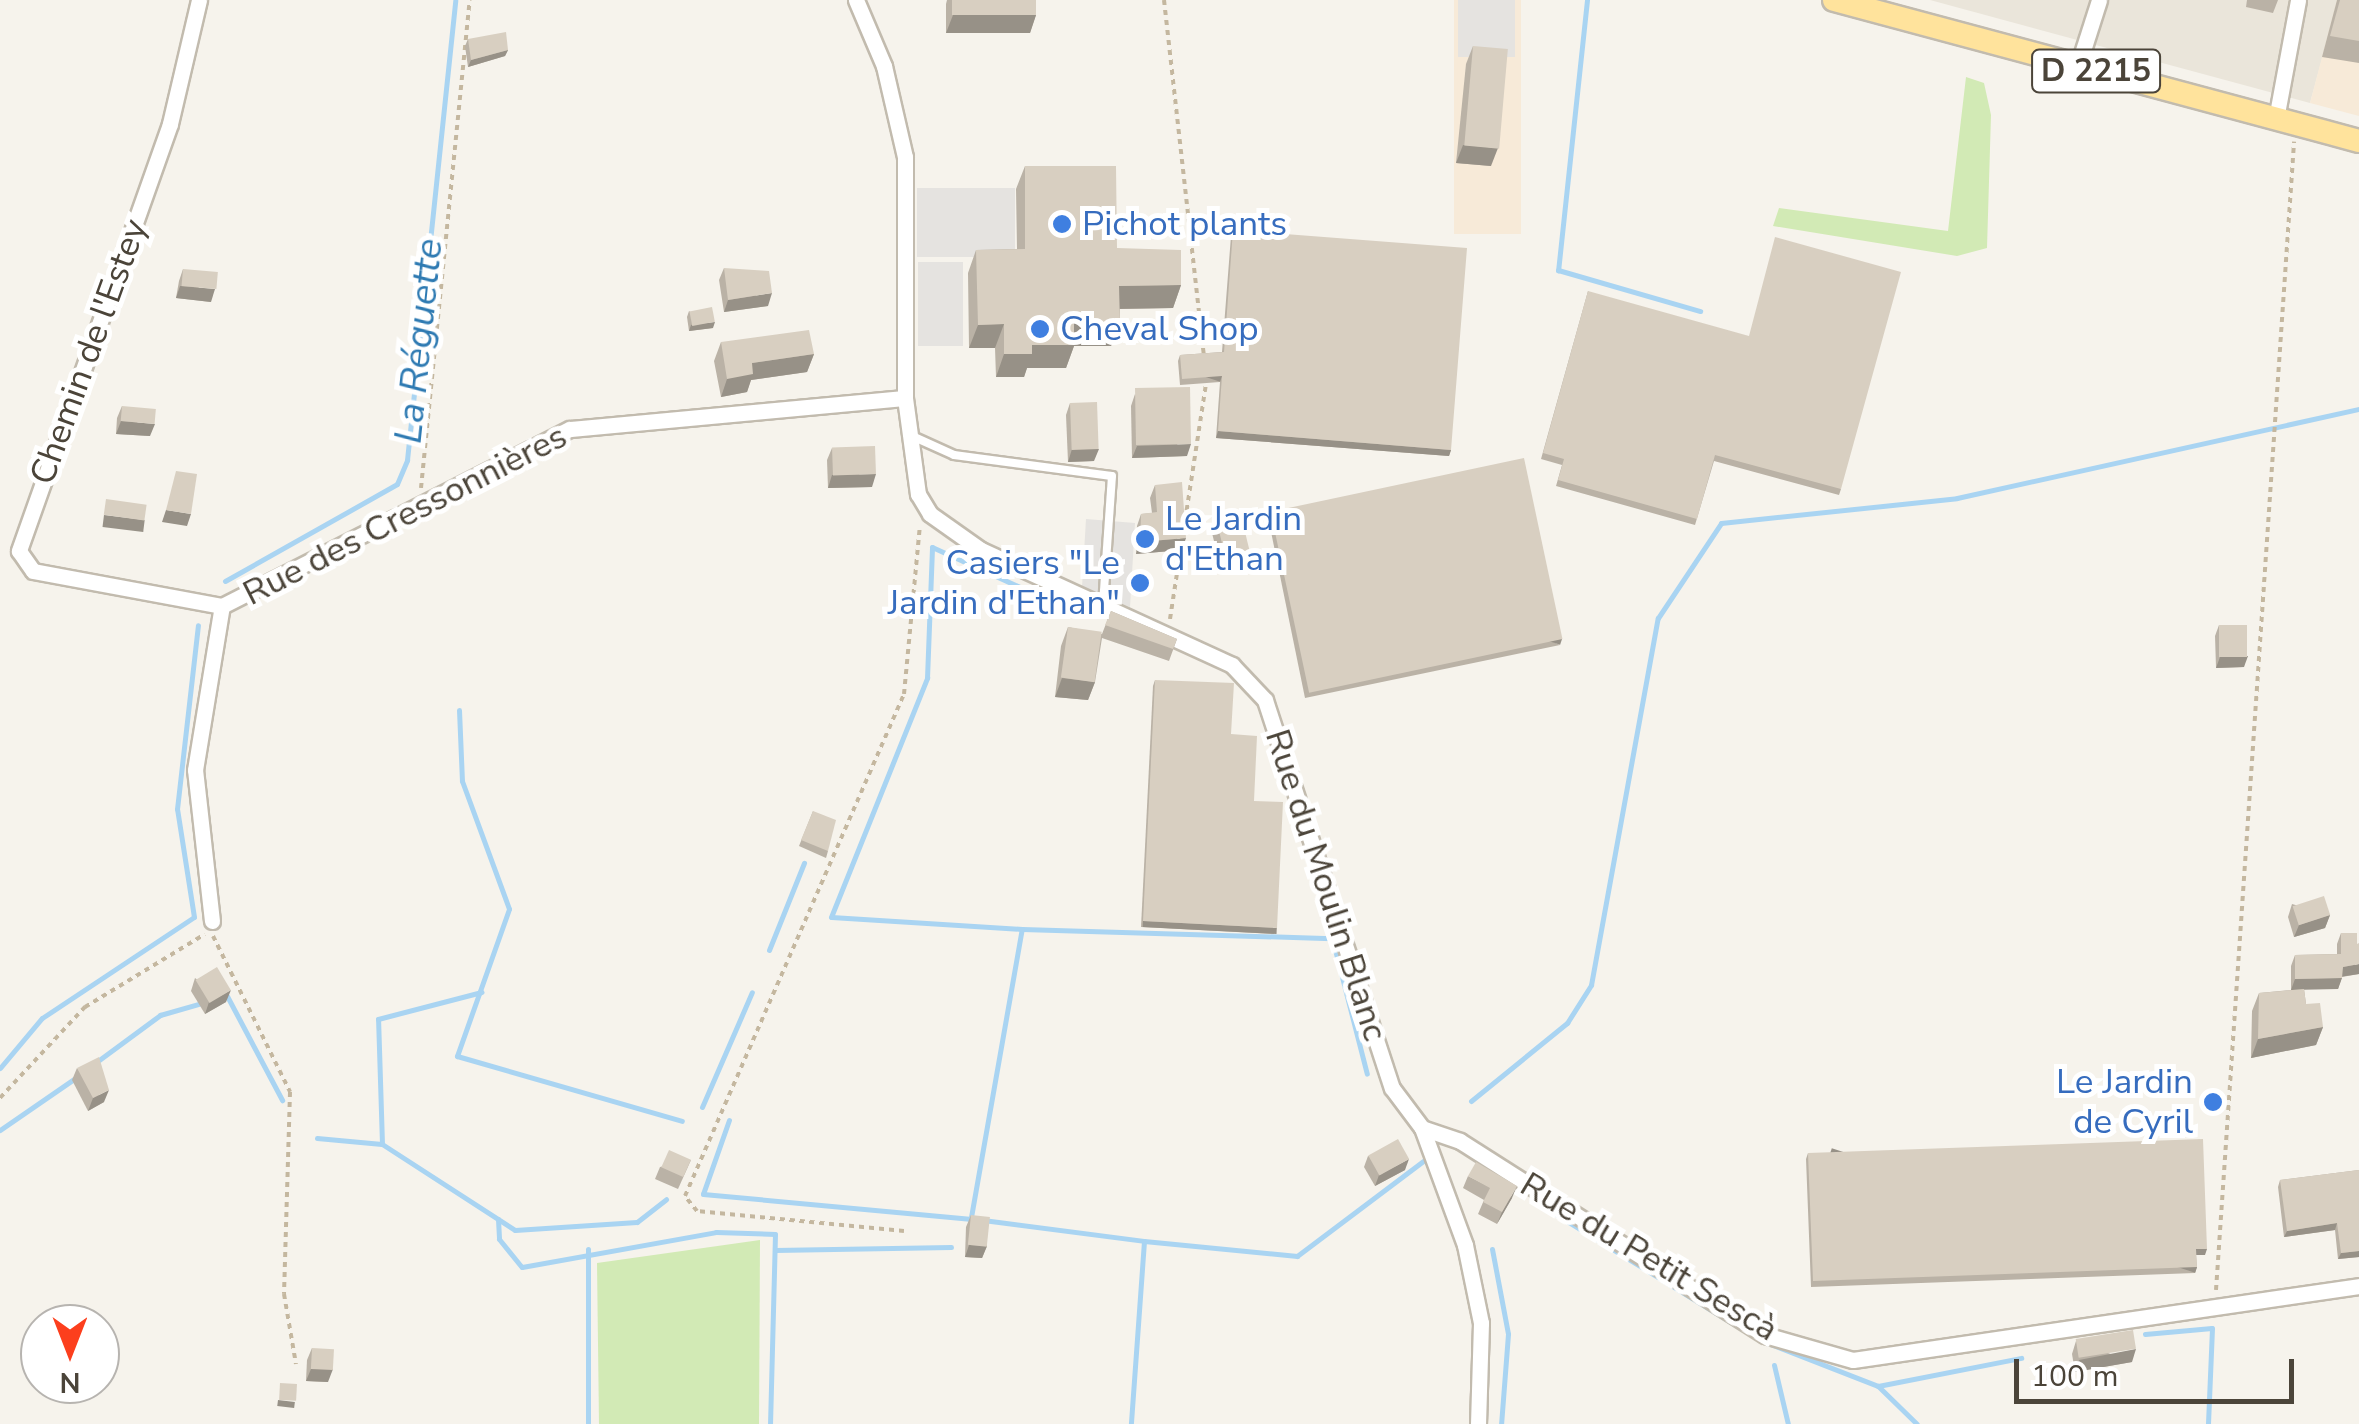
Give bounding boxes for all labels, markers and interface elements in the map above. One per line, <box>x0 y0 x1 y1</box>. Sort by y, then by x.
road number: D 2215 <box>2031 44 2161 98</box>
place label: Pichot plants <box>1082 203 1287 245</box>
marker: Pichot plants <box>1051 213 1073 235</box>
street label: Chemin de l'Estey <box>22 214 156 490</box>
water label: La Réguette <box>386 236 452 446</box>
place label: Cheval Shop <box>1060 308 1259 350</box>
marker: Cheval Shop <box>1029 318 1051 340</box>
street label: Rue des Cressonnières <box>236 415 574 615</box>
place label: Le Jardin d'Ethan <box>1165 498 1302 580</box>
marker: Le Jardin d'Ethan <box>1134 528 1156 550</box>
place label: Casiers "Le Jardin d'Ethan" <box>888 542 1120 624</box>
marker: Casiers "Le Jardin d'Ethan" <box>1129 572 1151 594</box>
street label: Rue du Moulin Blanc <box>1256 724 1396 1046</box>
place label: Le Jardin de Cyril <box>2056 1061 2193 1143</box>
marker: Le Jardin de Cyril <box>2202 1091 2224 1113</box>
street label: Rue du Petit Sescà <box>1513 1164 1785 1350</box>
north arrow <box>20 1304 120 1404</box>
scale bar <box>2019 1339 2299 1401</box>
text: 100 m <box>2031 1356 2118 1397</box>
text: N <box>60 1363 80 1401</box>

